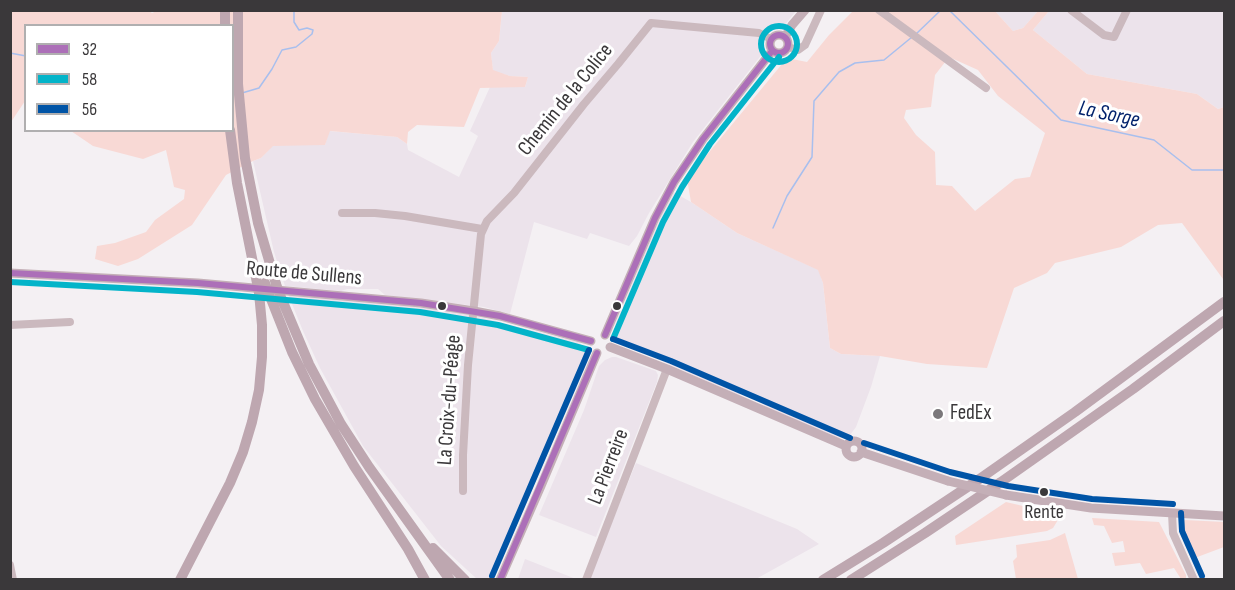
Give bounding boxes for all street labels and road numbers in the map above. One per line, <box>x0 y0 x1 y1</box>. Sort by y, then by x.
street label: Chemin de la Colice <box>513 39 619 161</box>
street label: Route de Sullens <box>245 256 363 292</box>
street label: La Croix-du-Péage <box>433 334 467 466</box>
street label: La Pierreire <box>583 426 635 508</box>

